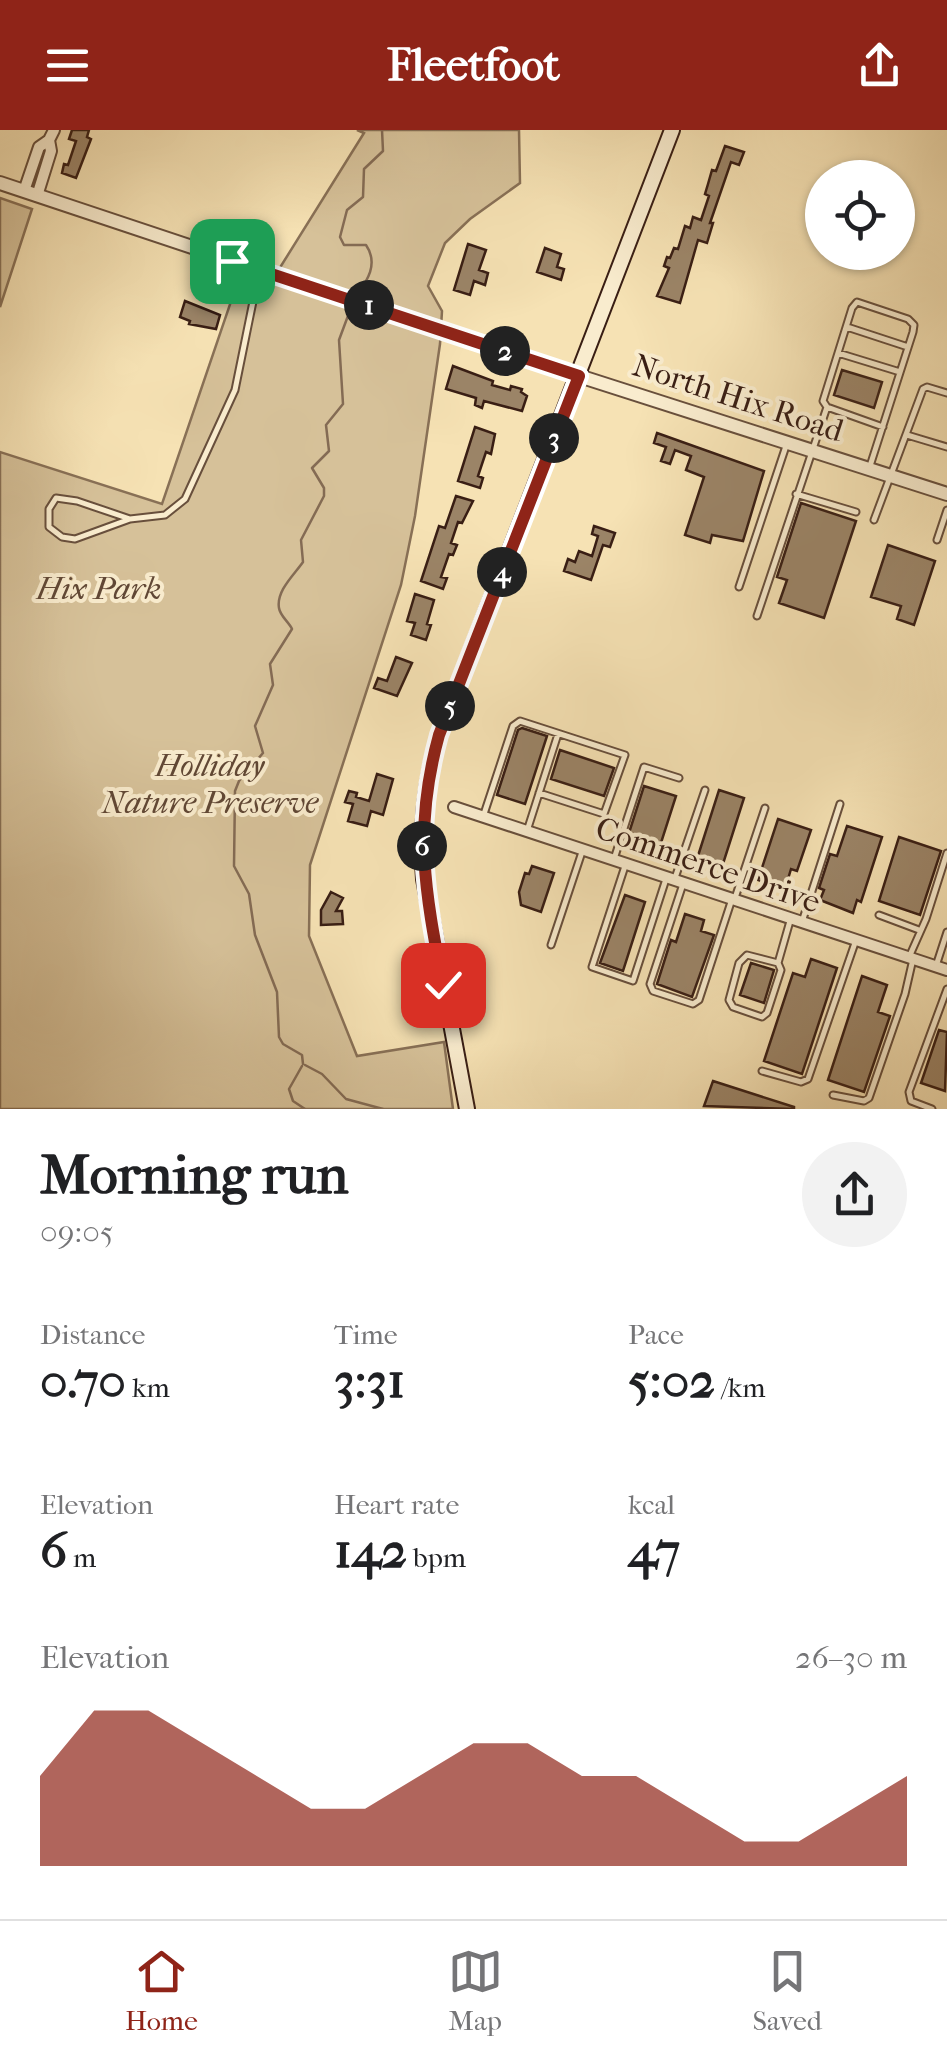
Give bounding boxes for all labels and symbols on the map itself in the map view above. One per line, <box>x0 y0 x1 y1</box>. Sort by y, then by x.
pin <box>190 219 275 304</box>
pin: 1 <box>344 280 394 330</box>
pin: 2 <box>480 326 530 376</box>
street label: North Hix Road <box>628 347 849 450</box>
pin: 3 <box>529 413 579 463</box>
pin: 4 <box>477 547 527 597</box>
park label: Hix Park <box>34 570 162 607</box>
pin: 5 <box>425 681 475 731</box>
park label: Holliday Nature Preserve <box>101 747 319 821</box>
street label: Commerce Drive <box>591 809 825 921</box>
pin: 6 <box>397 821 447 871</box>
pin <box>401 943 486 1028</box>

